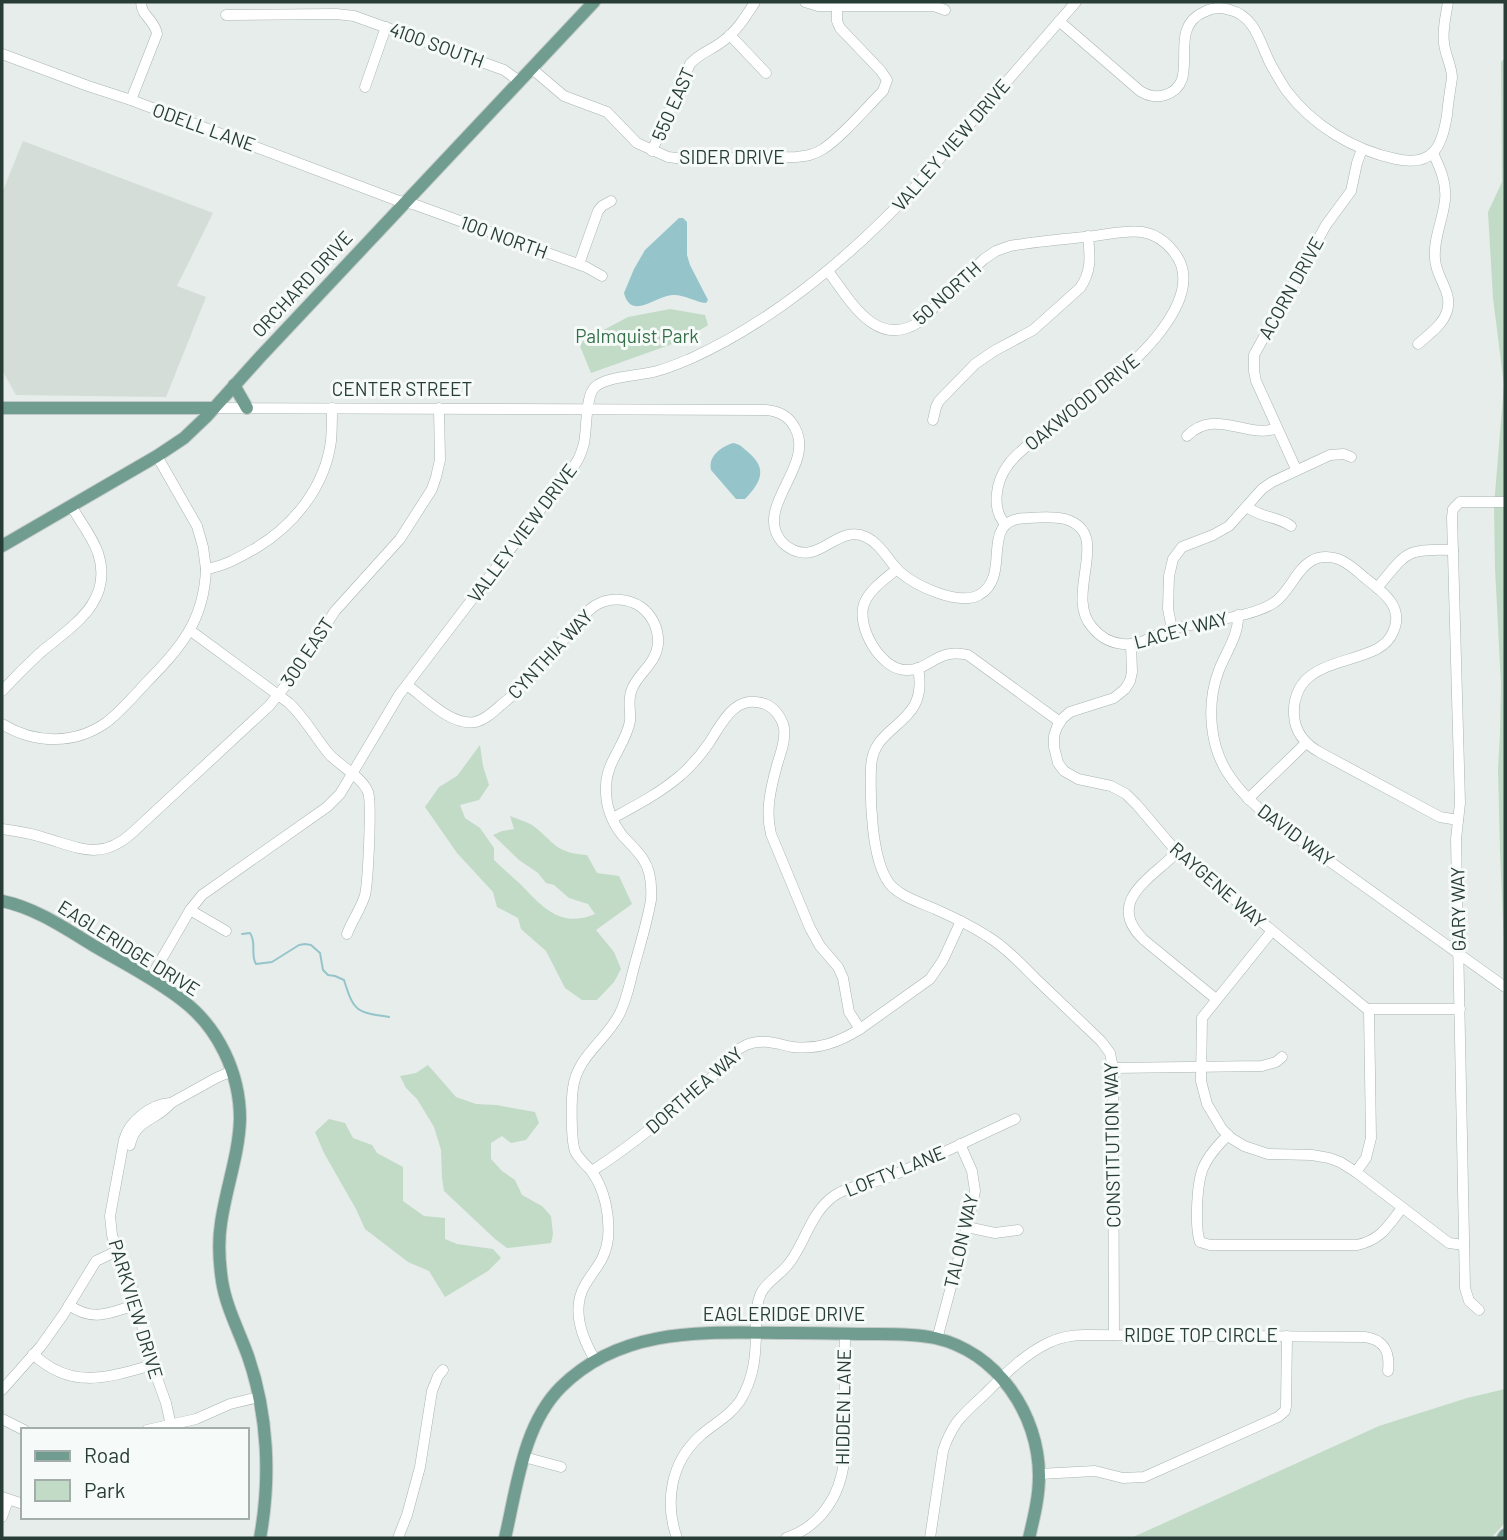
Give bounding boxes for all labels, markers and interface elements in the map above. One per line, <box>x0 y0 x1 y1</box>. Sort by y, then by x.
street label: 4100 SOUTH <box>387 17 488 72</box>
street label: 550 EAST <box>646 64 699 144</box>
street label: VALLEY VIEW DRIVE <box>887 74 1014 215</box>
street label: ODELL LANE <box>150 97 259 156</box>
street label: SIDER DRIVE <box>679 145 785 168</box>
street label: 100 NORTH <box>457 210 551 263</box>
street label: ORCHARD DRIVE <box>247 226 357 342</box>
street label: ACORN DRIVE <box>1253 232 1328 343</box>
street label: 50 NORTH <box>908 256 986 329</box>
park label: Palmquist Park <box>575 324 699 347</box>
street label: OAKWOOD DRIVE <box>1020 348 1144 455</box>
street label: CENTER STREET <box>332 377 472 400</box>
street label: VALLEY VIEW DRIVE <box>462 459 581 607</box>
street label: CYNTHIA WAY <box>502 604 597 703</box>
street label: LACEY WAY <box>1131 606 1231 653</box>
street label: 300 EAST <box>275 613 338 691</box>
street label: DAVID WAY <box>1254 799 1339 871</box>
street label: RAYGENE WAY <box>1166 837 1271 933</box>
street label: GARY WAY <box>1445 866 1470 952</box>
street label: EAGLERIDGE DRIVE <box>54 895 204 1000</box>
street label: DORTHEA WAY <box>640 1041 747 1138</box>
street label: CONSTITUTION WAY <box>1099 1062 1124 1228</box>
street label: LOFTY LANE <box>841 1140 948 1201</box>
street label: TALON WAY <box>938 1191 983 1290</box>
street label: PARKVIEW DRIVE <box>104 1236 169 1381</box>
street label: EAGLERIDGE DRIVE <box>703 1302 865 1325</box>
street label: RIDGE TOP CIRCLE <box>1124 1323 1278 1346</box>
street label: HIDDEN LANE <box>830 1349 855 1465</box>
legend <box>21 1428 248 1519</box>
text: Road <box>84 1442 130 1467</box>
text: Park <box>84 1477 125 1502</box>

